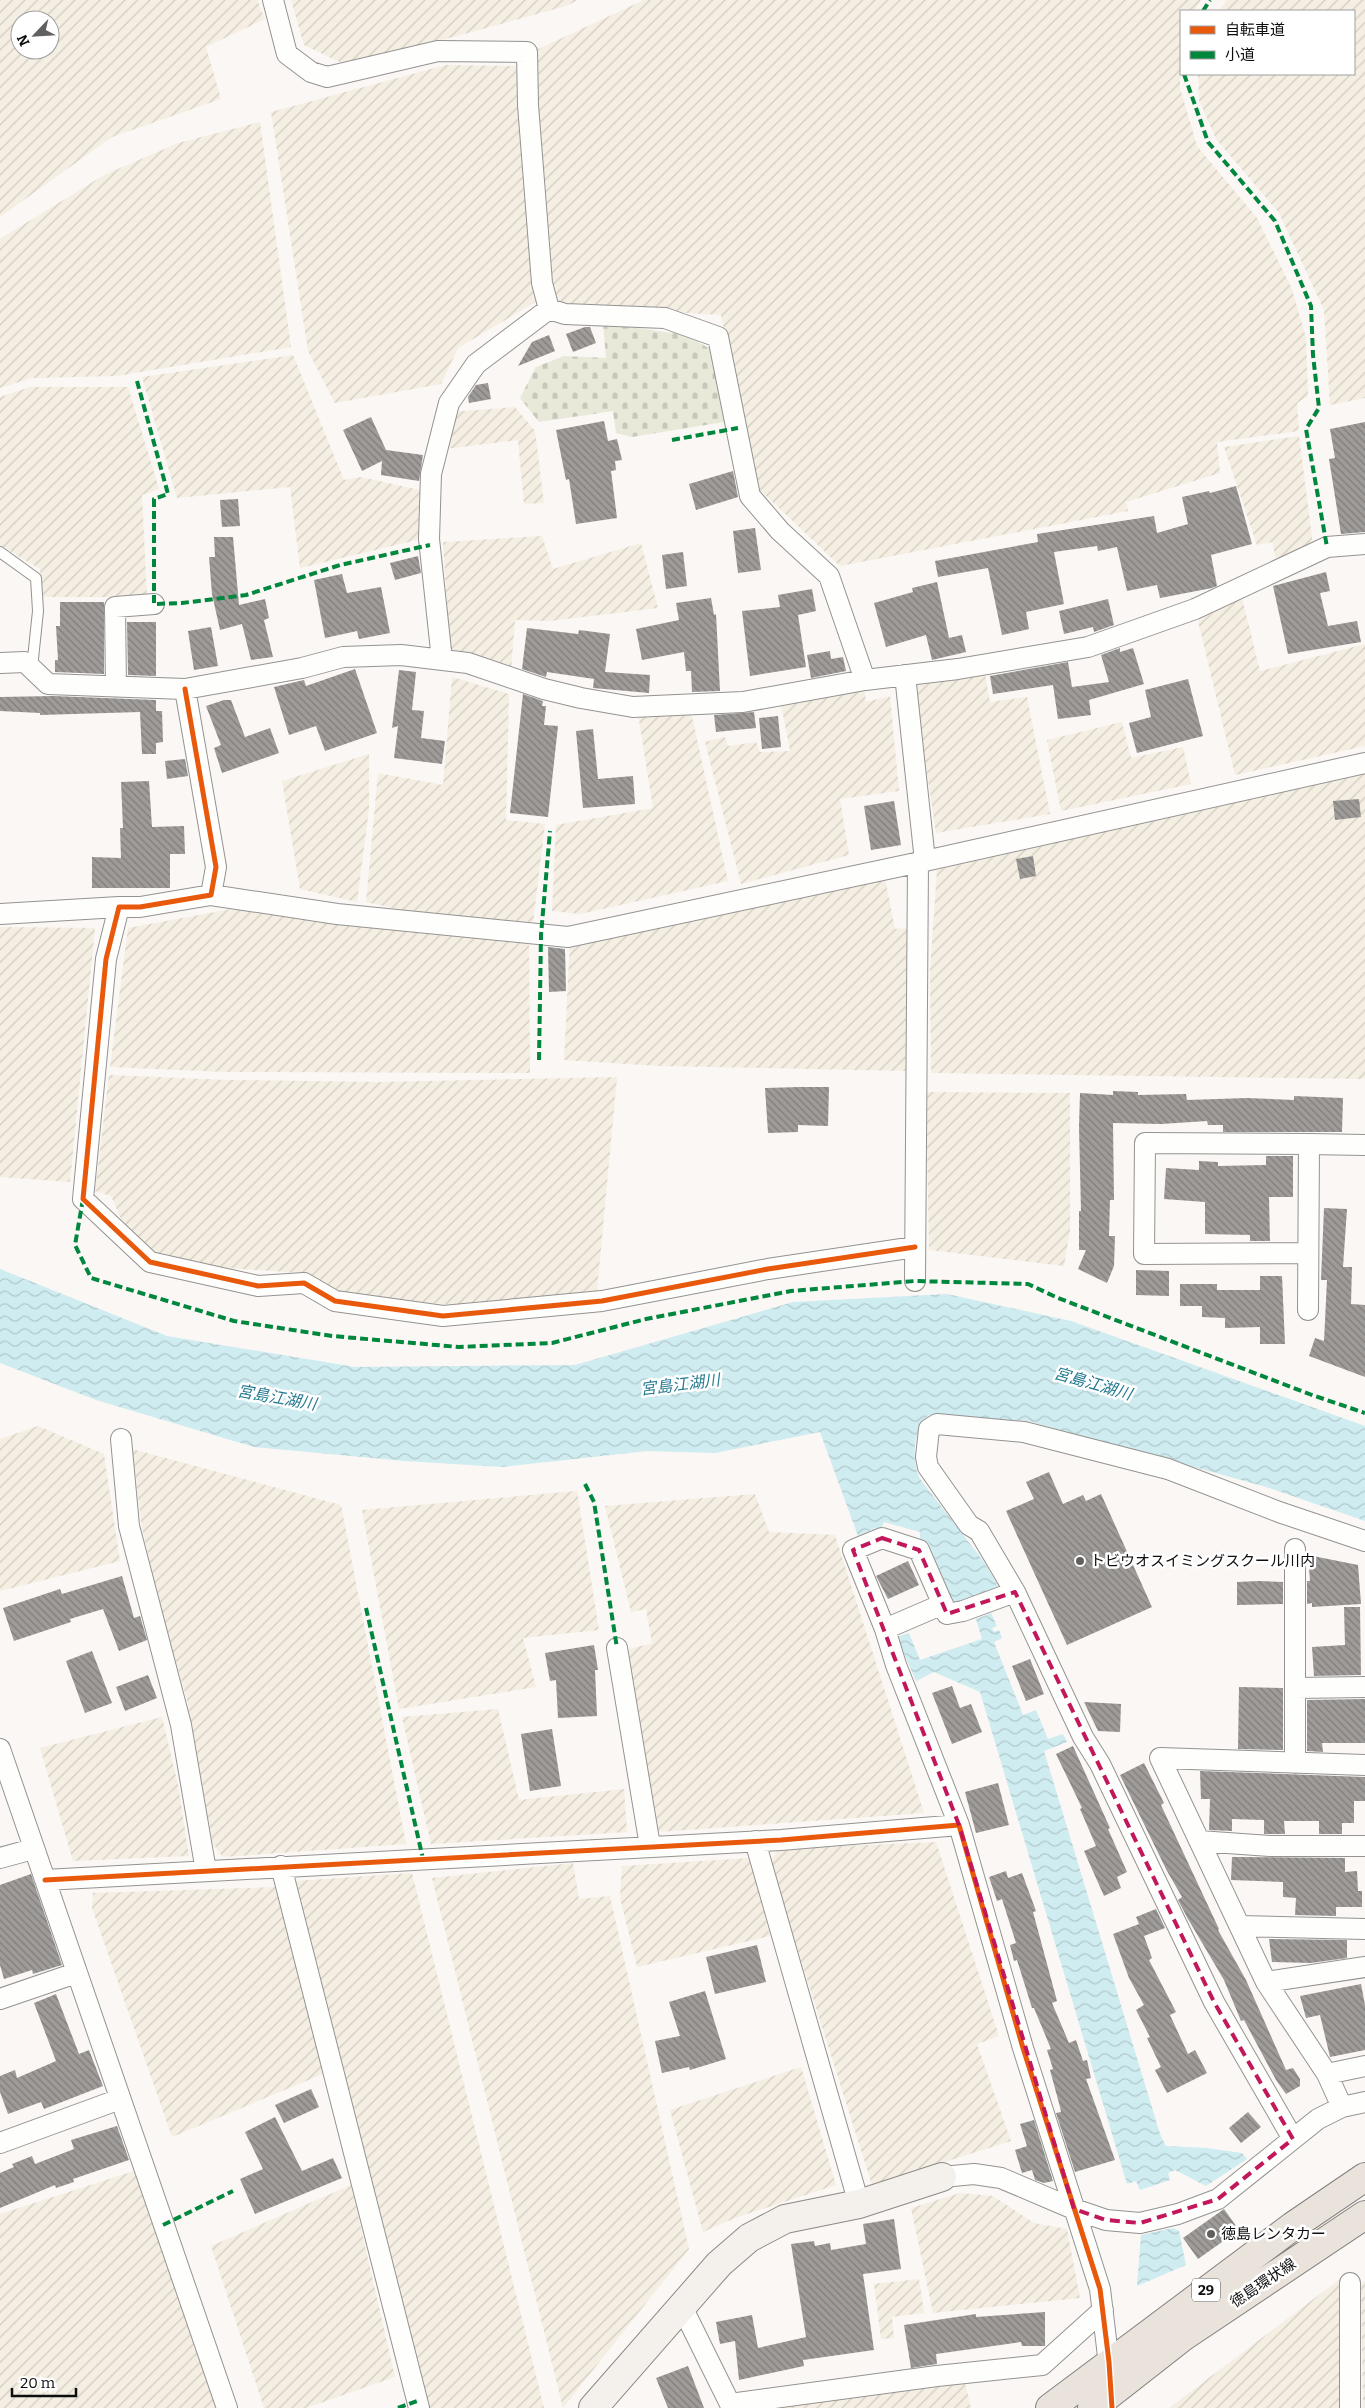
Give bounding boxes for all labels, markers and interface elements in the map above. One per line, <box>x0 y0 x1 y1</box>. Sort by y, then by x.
north arrow <box>10 10 60 60</box>
legend <box>1180 10 1355 75</box>
text: 自転車道 <box>1225 21 1285 39</box>
text: N <box>14 32 34 49</box>
text: 小道 <box>1225 46 1255 64</box>
water label: 宮島江湖川 <box>1052 1363 1136 1404</box>
water label: 宮島江湖川 <box>639 1370 723 1399</box>
water label: 宮島江湖川 <box>236 1381 320 1414</box>
place label: トビウオスイミングスクール川内 <box>1090 1552 1315 1570</box>
marker: トビウオスイミングスクール川内 <box>1074 1555 1086 1567</box>
place label: 徳島レンタカー <box>1221 2225 1326 2243</box>
marker: 徳島レンタカー <box>1205 2228 1217 2240</box>
street label: 徳島環状線 <box>1227 2255 1299 2311</box>
road number: 29 <box>1192 2278 1220 2302</box>
scale bar <box>12 2366 76 2398</box>
text: 20 m <box>20 2374 56 2392</box>

